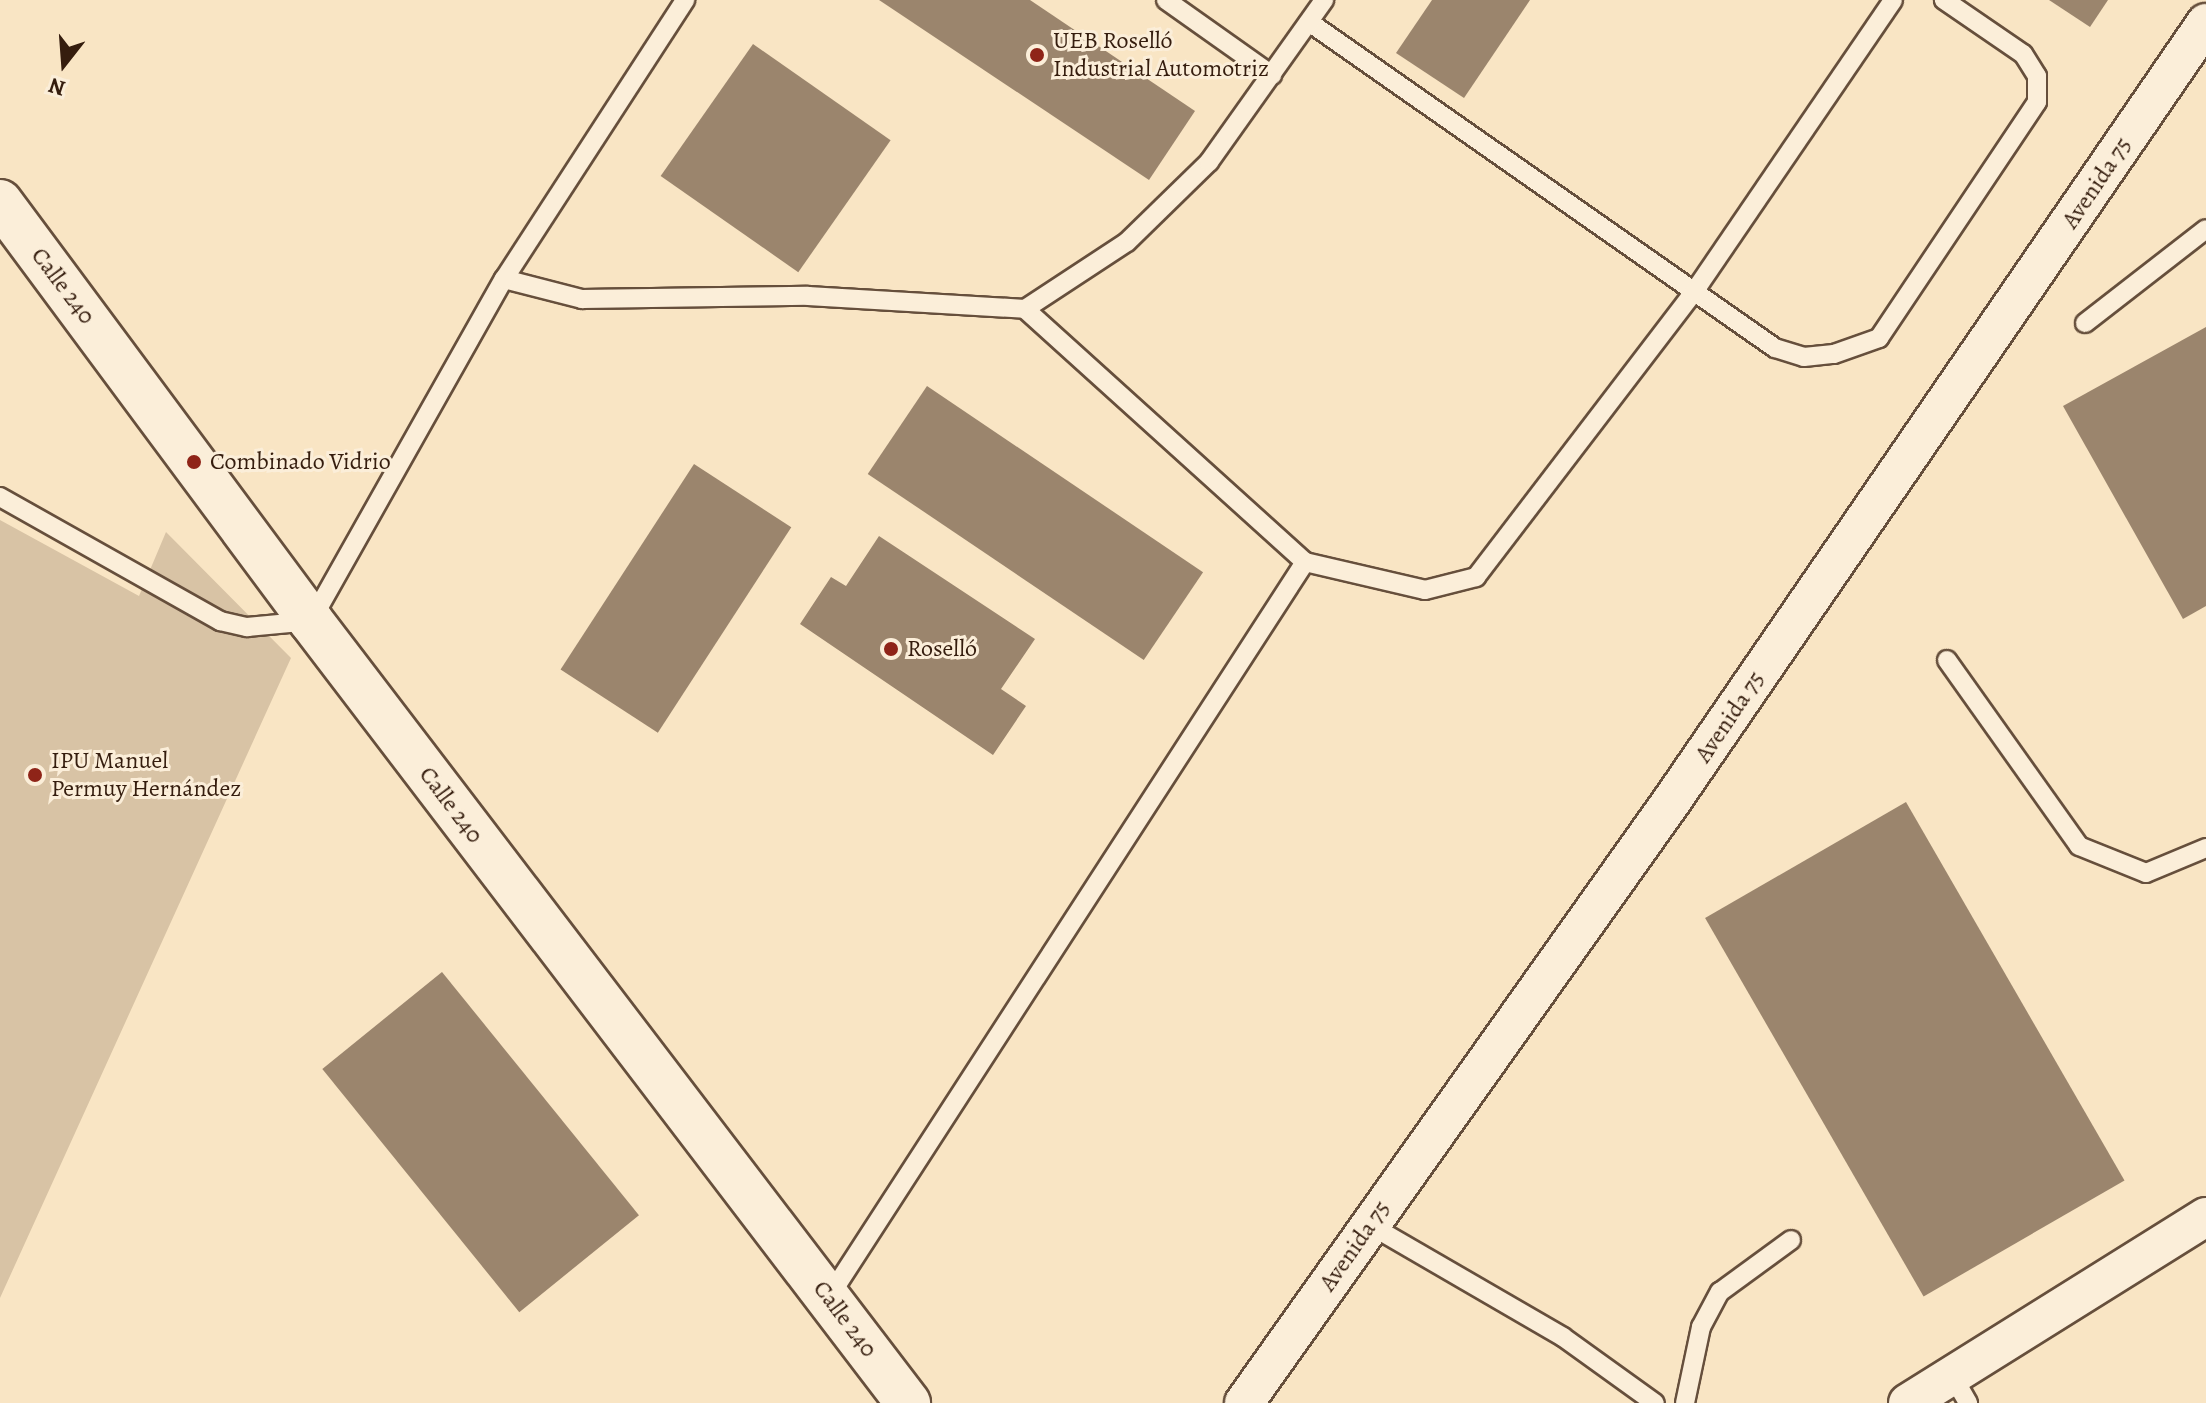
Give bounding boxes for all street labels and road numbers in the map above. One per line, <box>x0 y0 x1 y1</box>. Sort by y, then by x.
street label: Avenida 75 <box>2056 132 2138 234</box>
street label: Calle 240 <box>25 242 101 330</box>
street label: Avenida 75 <box>1689 666 1771 768</box>
street label: Calle 240 <box>413 761 489 849</box>
street label: Avenida 75 <box>1313 1195 1397 1297</box>
street label: Calle 240 <box>807 1275 883 1363</box>

